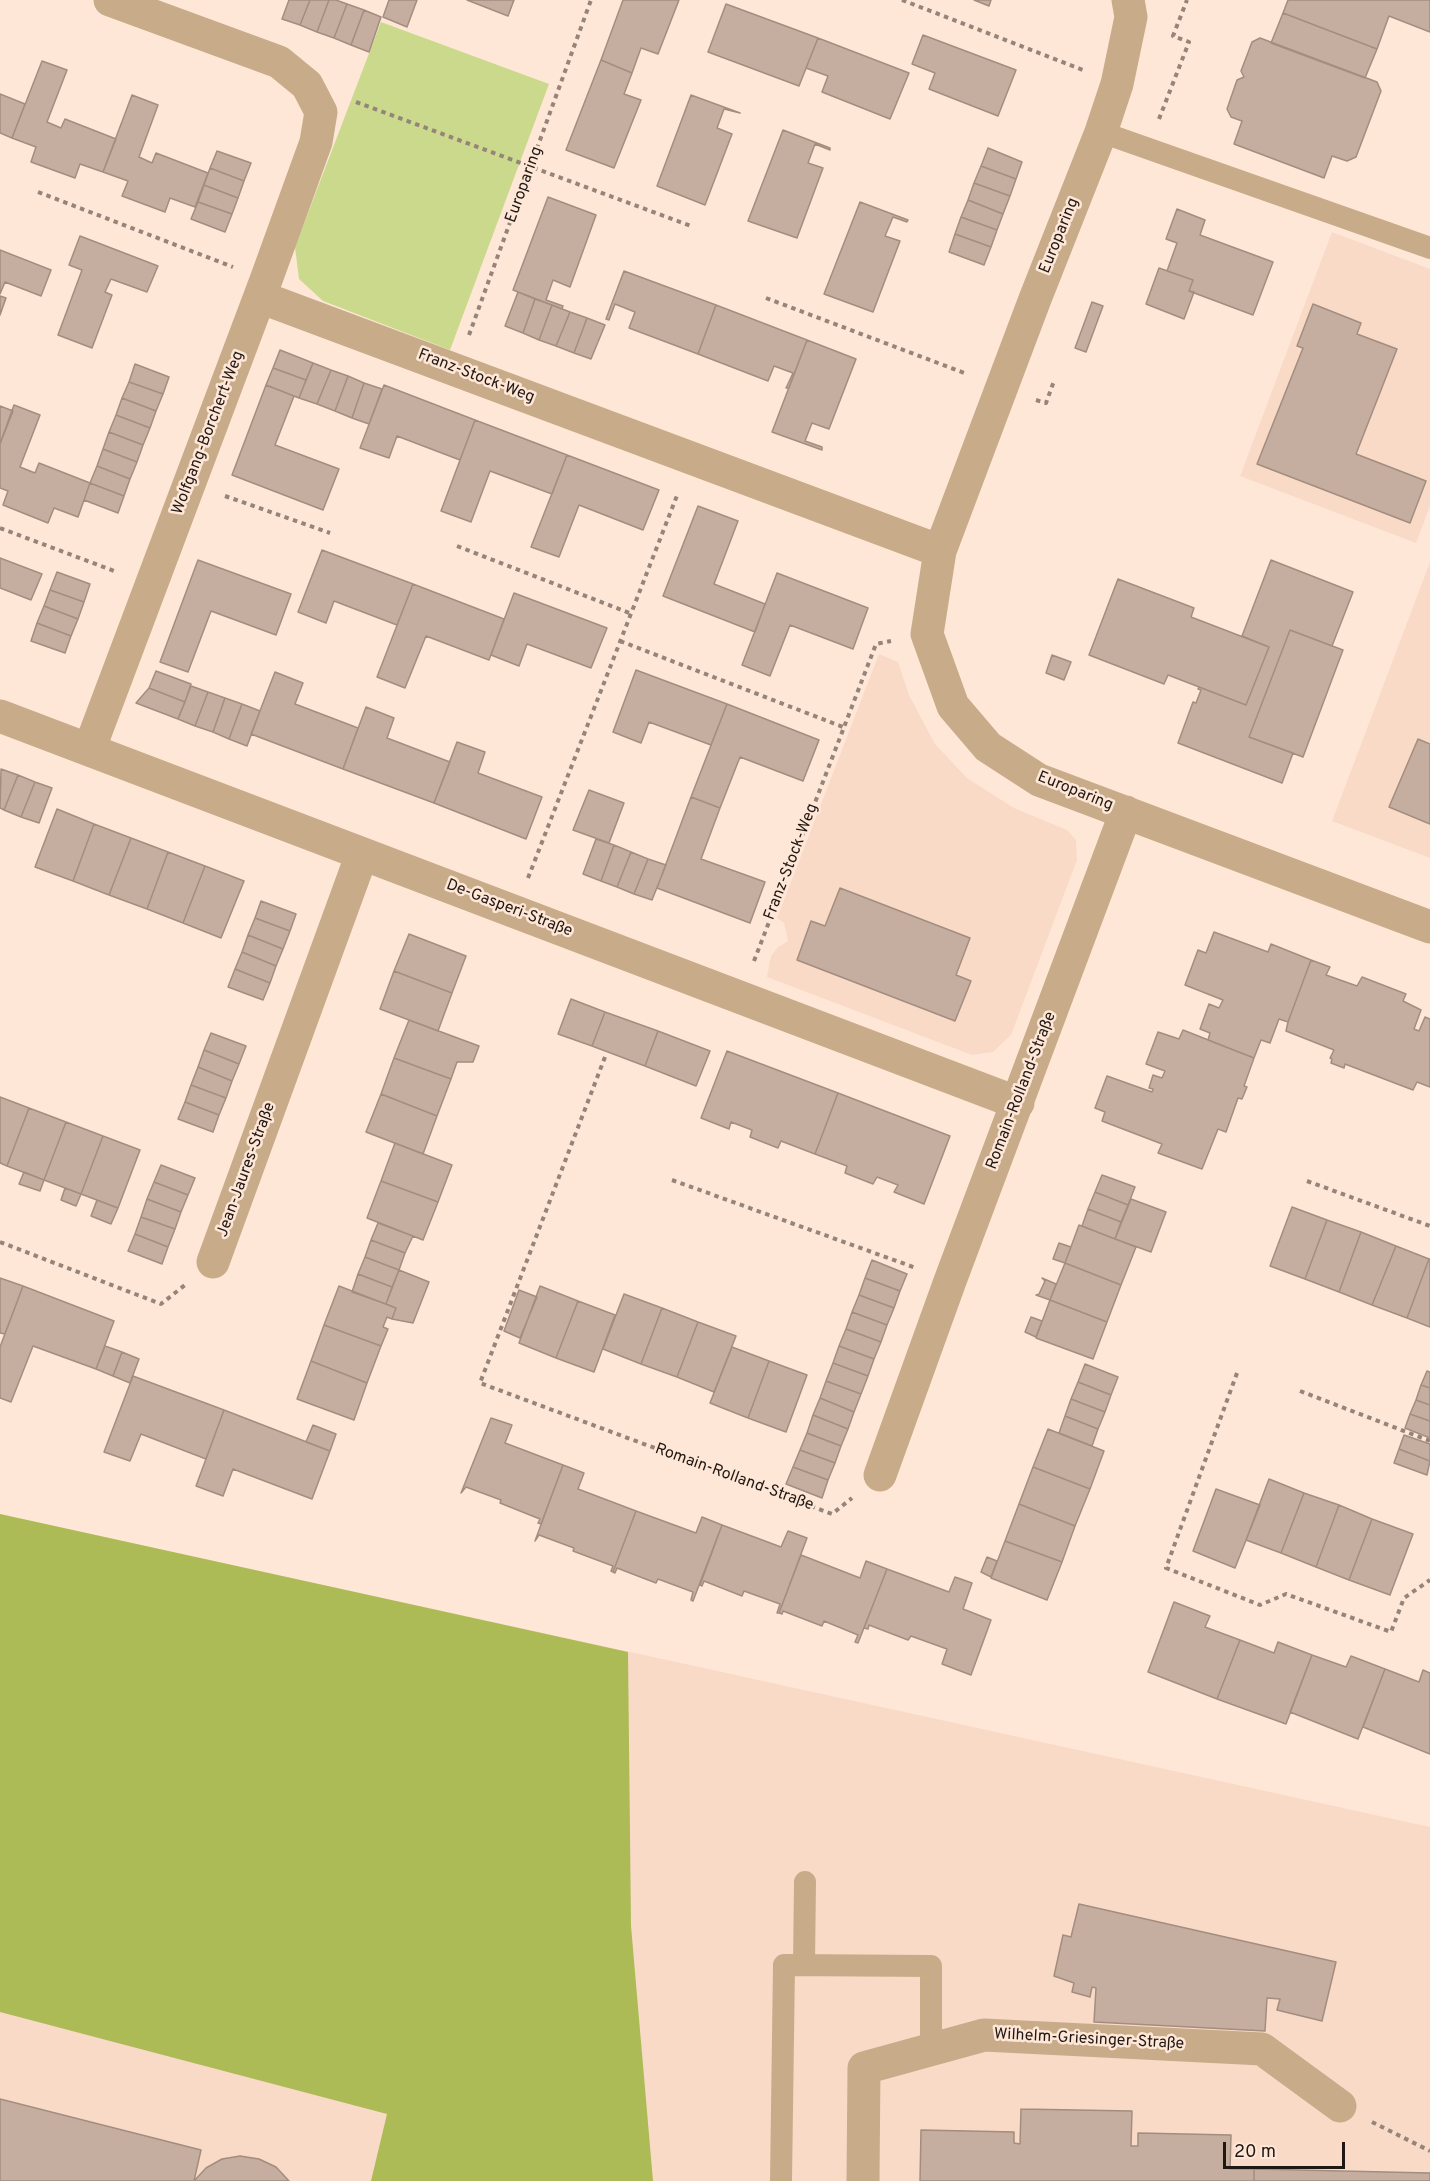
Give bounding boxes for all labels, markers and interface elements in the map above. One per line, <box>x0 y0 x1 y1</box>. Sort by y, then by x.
street label: Europaring <box>502 144 548 226</box>
street label: Europaring <box>1036 195 1084 277</box>
street label: Franz-Stock-Weg <box>415 346 537 408</box>
street label: Wolfgang-Borchert-Weg <box>169 348 249 518</box>
street label: Europaring <box>1034 768 1116 816</box>
street label: Franz-Stock-Weg <box>761 801 823 923</box>
street label: De-Gasperi-Straße <box>443 876 575 942</box>
street label: Romain-Rolland-Straße <box>983 1009 1061 1173</box>
street label: Jean-Jaures-Straße <box>214 1100 280 1240</box>
street label: Romain-Rolland-Straße <box>652 1440 816 1516</box>
street label: Wilhelm-Griesinger-Straße <box>993 2025 1185 2055</box>
scale bar <box>1226 2130 1348 2168</box>
text: 20 m <box>1234 2141 1276 2164</box>

